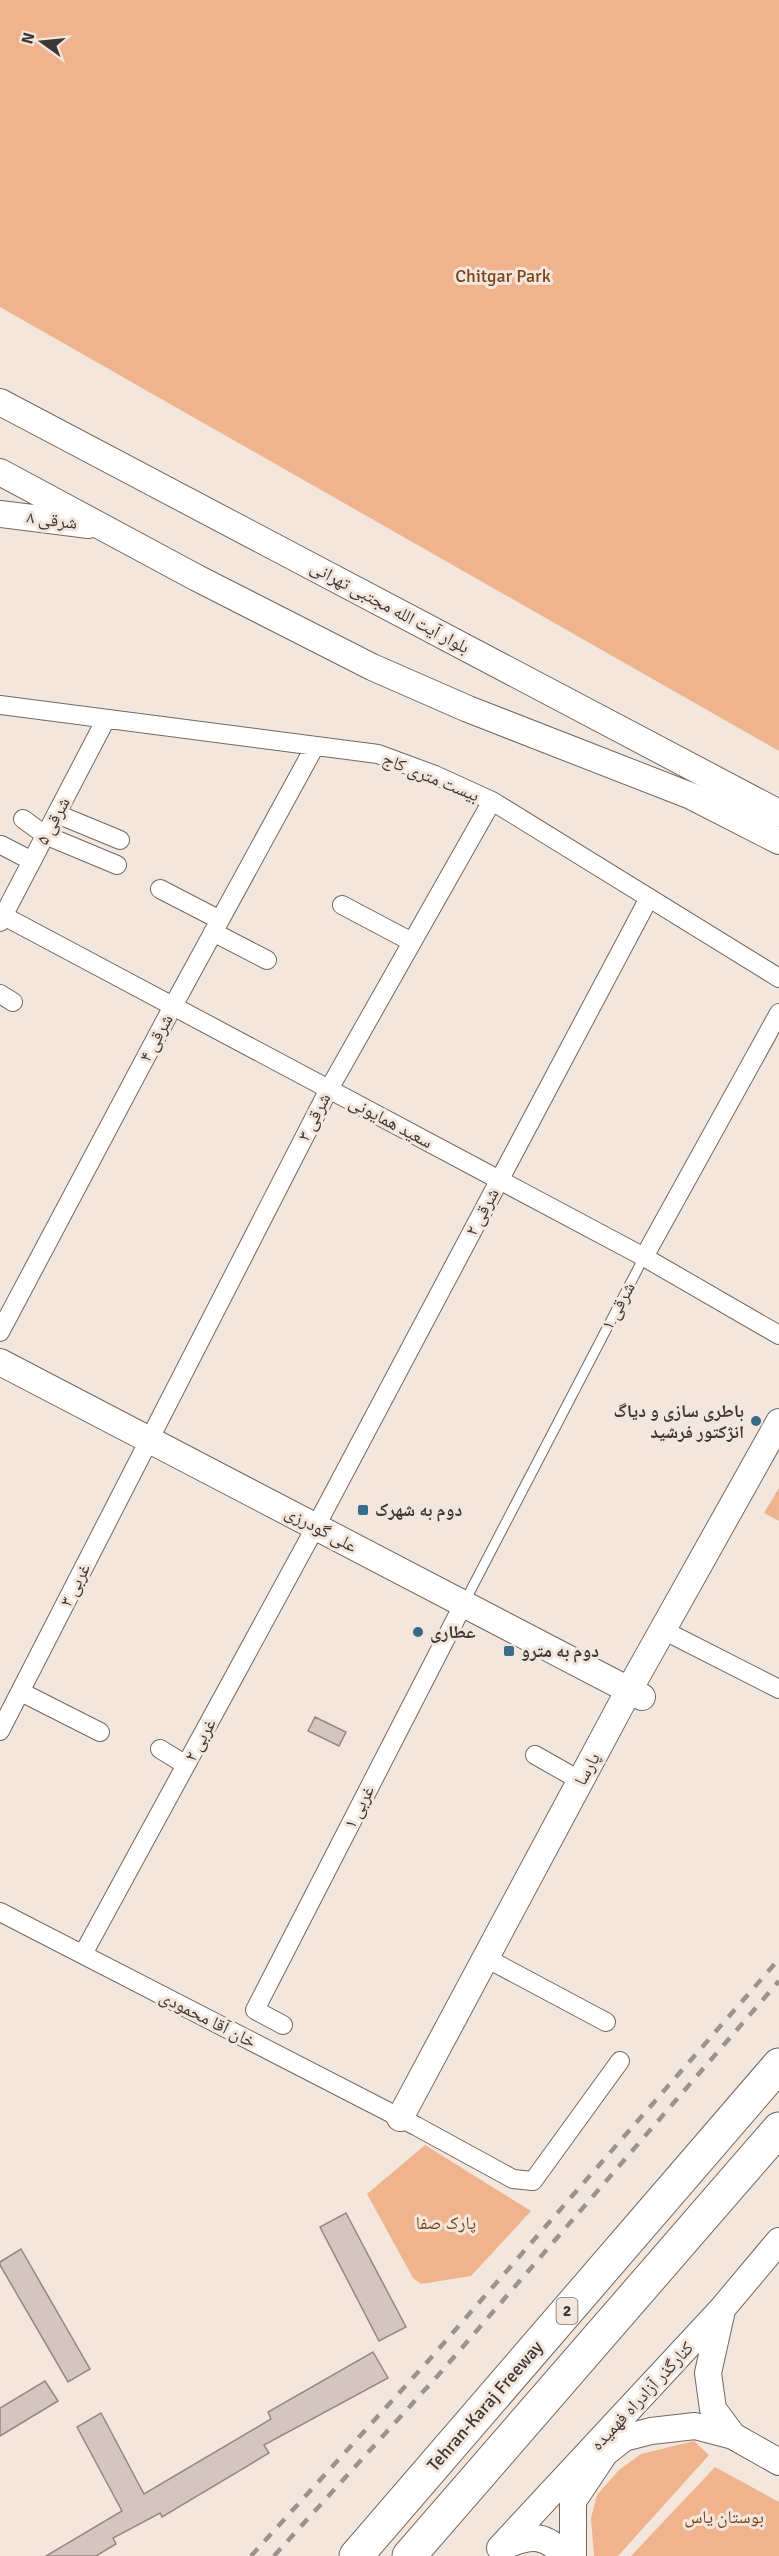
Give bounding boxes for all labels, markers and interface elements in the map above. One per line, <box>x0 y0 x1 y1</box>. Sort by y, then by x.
north arrow <box>12 12 72 72</box>
text: N <box>17 30 40 46</box>
park label: Chitgar Park <box>455 265 551 287</box>
street label: ۸ شرقی <box>25 506 79 534</box>
street label: بلوار آیت الله مجتبی تهرانی <box>307 556 473 658</box>
street label: بیست متری کاج <box>379 748 483 807</box>
street label: ۵ شرقی <box>31 793 75 849</box>
street label: ۴ شرقی <box>134 1010 178 1066</box>
street label: ۳ شرقی <box>293 1089 335 1145</box>
street label: سعید همایونی <box>346 1091 436 1153</box>
street label: ۲ شرقی <box>460 1184 504 1240</box>
street label: ۱ شرقی <box>596 1278 640 1334</box>
place label: باطری سازی و دیاگ انژکتور فرشید <box>613 1400 744 1443</box>
marker: باطری سازی و دیاگ انژکتور فرشید <box>749 1414 763 1428</box>
place label: دوم به شهرک <box>375 1499 462 1522</box>
street label: علی گودرزی <box>281 1501 361 1557</box>
marker: دوم به شهرک <box>356 1503 370 1517</box>
street label: ۳ غربی <box>55 1560 95 1610</box>
place label: عطاری <box>430 1621 475 1643</box>
marker: عطاری <box>411 1625 425 1639</box>
place label: دوم به مترو <box>521 1640 599 1663</box>
marker: دوم به مترو <box>502 1644 516 1658</box>
street label: ۲ غربی <box>179 1715 221 1765</box>
street label: پارسا <box>569 1749 605 1789</box>
street label: ۱ غربی <box>339 1782 379 1832</box>
street label: خان آقا محمودی <box>156 1985 260 2053</box>
park label: پارک صفا <box>416 2212 476 2234</box>
road number: 2 <box>556 2298 578 2324</box>
street label: Tehran-Karaj Freeway <box>422 2336 548 2476</box>
street label: کنارگذر آزادراه فهمیده <box>586 2337 698 2455</box>
park label: بوستان یاس <box>684 2506 764 2528</box>

